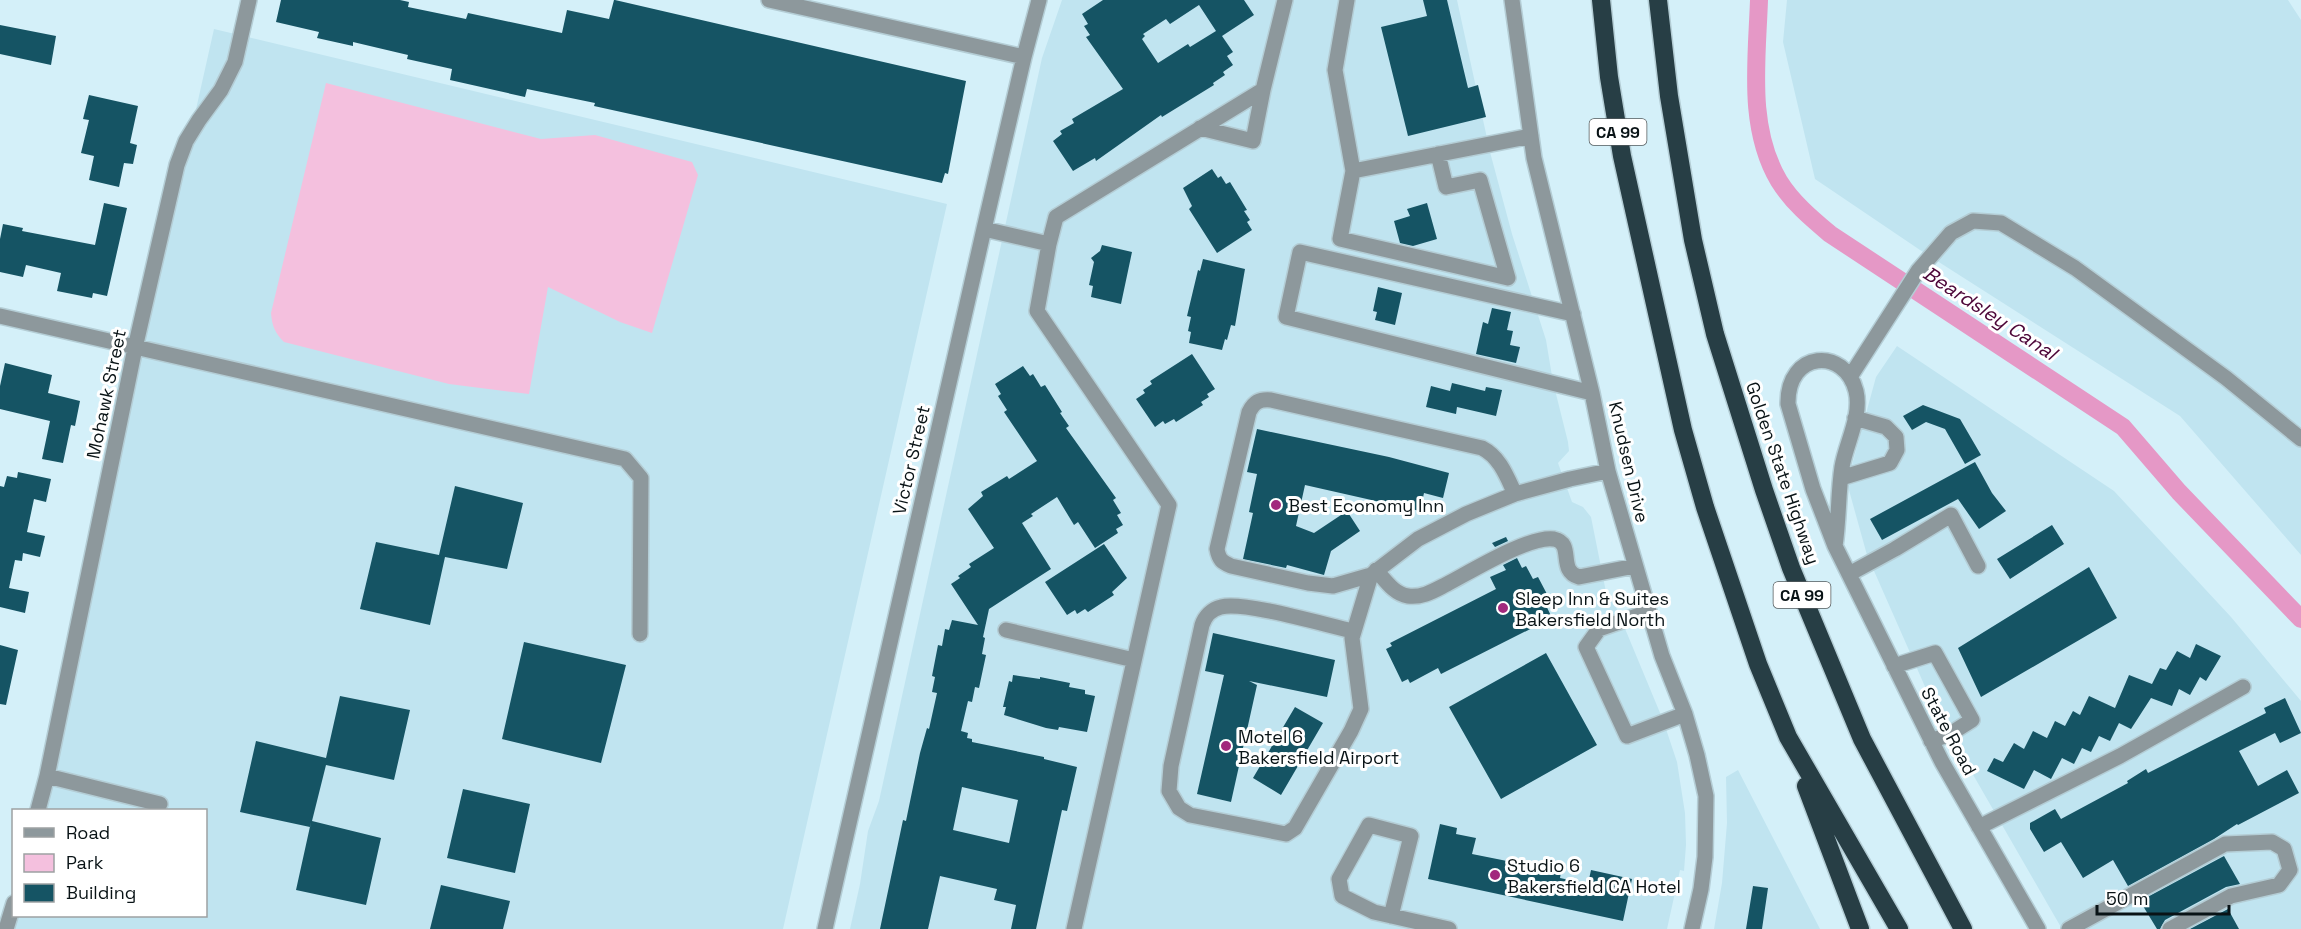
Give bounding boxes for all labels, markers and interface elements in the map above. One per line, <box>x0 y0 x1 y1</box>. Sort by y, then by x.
road number: CA 99 <box>1590 119 1646 145</box>
water label: Beardsley Canal <box>1918 260 2064 367</box>
street label: Mohawk Street <box>81 327 131 461</box>
street label: Golden State Highway <box>1741 379 1825 567</box>
street label: Knudsen Drive <box>1604 399 1654 525</box>
street label: Victor Street <box>887 403 935 517</box>
place label: Best Economy Inn <box>1288 494 1444 517</box>
marker: Best Economy Inn <box>1269 498 1283 512</box>
road number: CA 99 <box>1774 582 1830 608</box>
place label: Sleep Inn & Suites Bakersfield North <box>1515 587 1669 631</box>
marker: Sleep Inn & Suites Bakersfield North <box>1496 601 1510 615</box>
street label: State Road <box>1916 683 1982 779</box>
place label: Motel 6 Bakersfield Airport <box>1238 725 1399 769</box>
marker: Motel 6 Bakersfield Airport <box>1219 739 1233 753</box>
legend <box>12 809 207 917</box>
text: Road <box>66 821 110 844</box>
text: Park <box>66 851 104 874</box>
place label: Studio 6 Bakersfield CA Hotel <box>1507 854 1681 898</box>
marker: Studio 6 Bakersfield CA Hotel <box>1488 868 1502 882</box>
scale bar <box>2097 878 2229 916</box>
text: Building <box>66 881 136 904</box>
text: 50 m <box>2106 887 2148 910</box>

